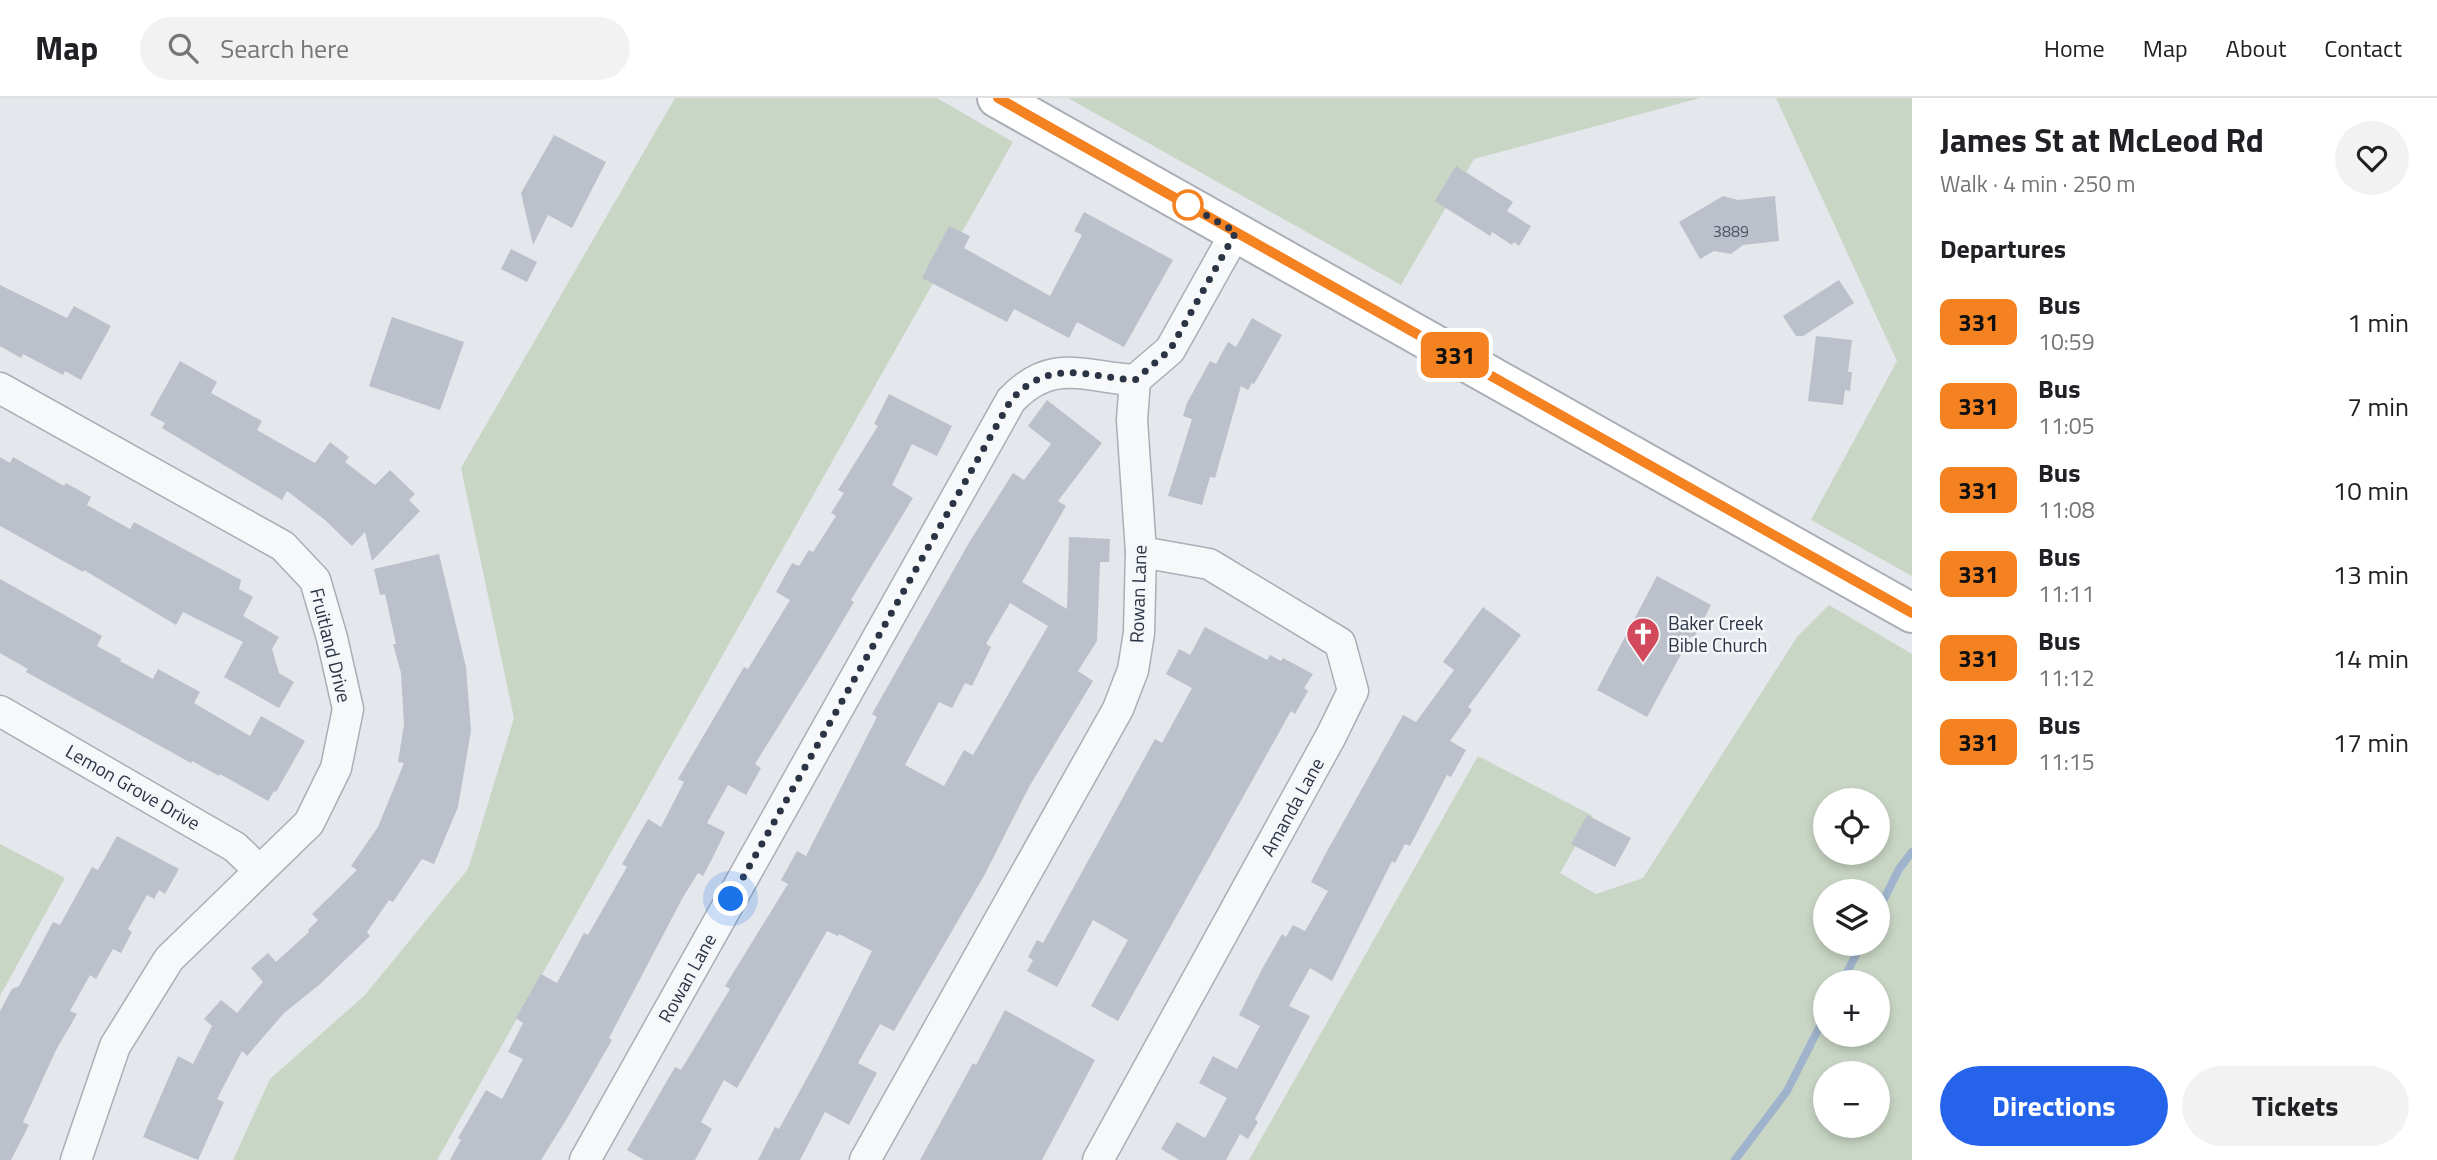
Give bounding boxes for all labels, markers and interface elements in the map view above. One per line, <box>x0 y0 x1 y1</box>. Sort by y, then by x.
search box <box>140 17 630 80</box>
text: Map <box>35 23 98 73</box>
icon: search <box>164 29 202 67</box>
text: Search here <box>220 29 349 68</box>
text: Home <box>2044 30 2105 66</box>
text: Map <box>2143 30 2188 66</box>
text: About <box>2226 30 2286 66</box>
text: Contact <box>2324 30 2402 66</box>
text: James St at McLeod Rd <box>1940 115 2264 165</box>
button: heart <box>2335 121 2409 195</box>
text: Walk · 4 min · 250 m <box>1940 166 2136 201</box>
unlabelled marker <box>1173 190 1203 220</box>
house number: 3889 <box>1713 219 1749 243</box>
text: Departures <box>1940 229 2066 268</box>
text: Bus <box>2038 285 2080 324</box>
text: 1 min <box>2347 303 2409 342</box>
text: 331 <box>1958 304 1999 340</box>
text: 10:59 <box>2038 324 2095 359</box>
line badge: 331 <box>1415 332 1495 378</box>
text: 331 <box>1435 337 1475 373</box>
text: Bus <box>2038 369 2080 408</box>
text: 7 min <box>2347 387 2409 426</box>
text: 331 <box>1958 388 1999 424</box>
text: 11:05 <box>2038 408 2095 443</box>
text: Bus <box>2038 453 2080 492</box>
text: 10 min <box>2333 471 2409 510</box>
text: 331 <box>1958 472 1999 508</box>
text: 11:08 <box>2038 492 2095 527</box>
text: Bus <box>2038 537 2080 576</box>
street label: Rowan Lane <box>1121 544 1154 644</box>
text: 13 min <box>2333 555 2409 594</box>
text: 331 <box>1958 556 1999 592</box>
text: 11:11 <box>2038 576 2095 611</box>
street label: Fruitland Drive <box>303 585 360 705</box>
place label: Baker Creek Bible Church <box>1668 608 1768 659</box>
church icon: Baker Creek Bible Church <box>1624 615 1662 664</box>
text: Bus <box>2038 621 2080 660</box>
text: 14 min <box>2333 639 2409 678</box>
text: 331 <box>1958 640 1999 676</box>
text: 11:12 <box>2038 660 2095 695</box>
text: Bus <box>2038 705 2080 744</box>
text: 17 min <box>2333 723 2409 762</box>
text: 331 <box>1958 724 1999 760</box>
street label: Lemon Grove Drive <box>61 736 206 837</box>
text: 11:15 <box>2038 744 2095 779</box>
street label: Amanda Lane <box>1252 752 1331 862</box>
map controls <box>1813 788 1890 1138</box>
button: locate <box>1813 788 1890 865</box>
button: layers <box>1813 879 1890 956</box>
your location <box>713 881 748 916</box>
street label: Rowan Lane <box>650 928 723 1028</box>
button: + <box>1813 970 1890 1047</box>
button: − <box>1813 1061 1890 1138</box>
button: Directions <box>1940 1066 2168 1146</box>
button: Tickets <box>2182 1066 2409 1146</box>

